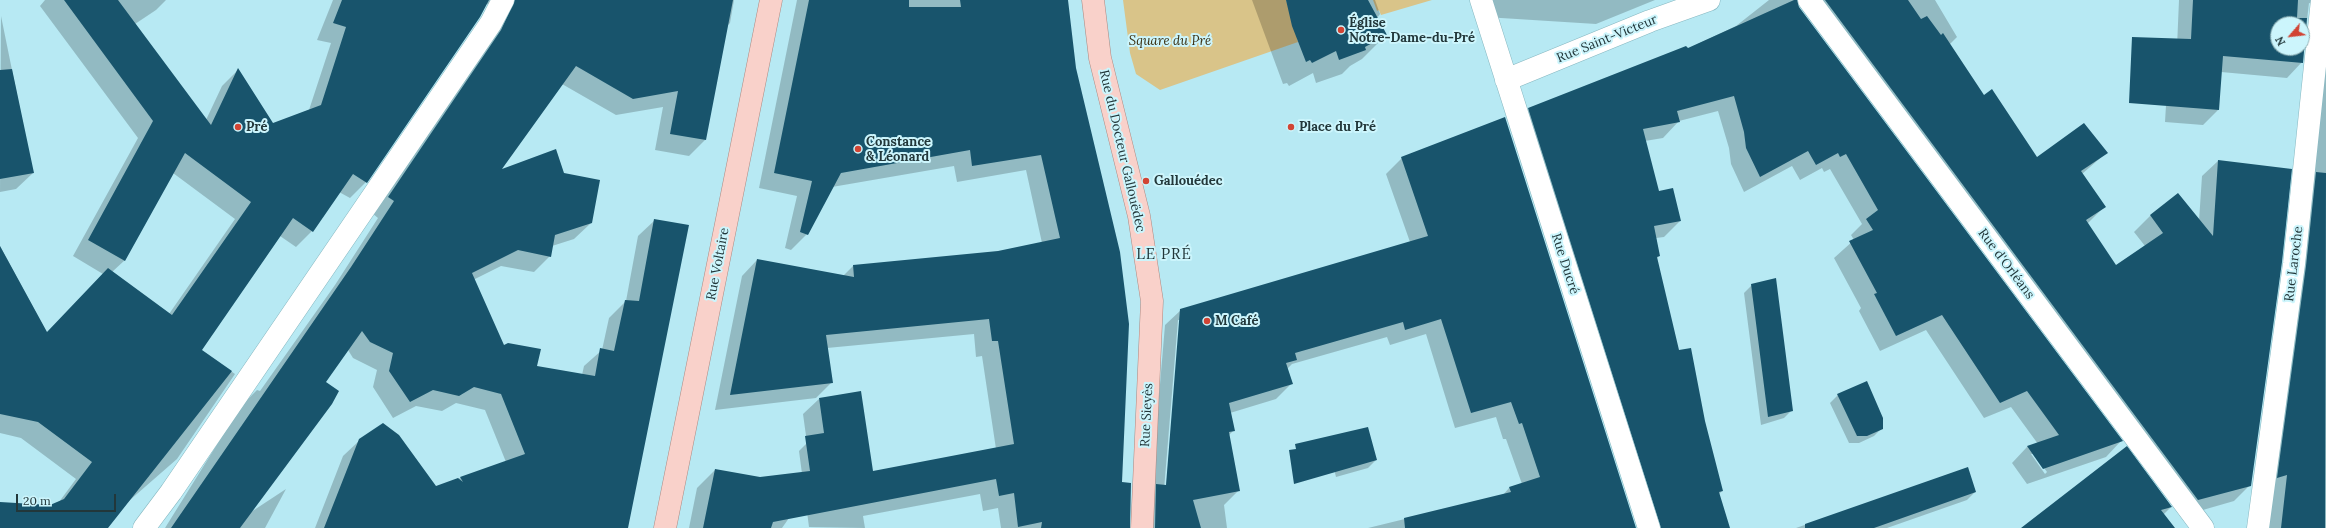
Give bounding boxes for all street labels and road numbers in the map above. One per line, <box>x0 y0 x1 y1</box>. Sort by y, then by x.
street label: Rue Saint-Victeur <box>1554 12 1660 66</box>
street label: Rue du Docteur Gallouëdec <box>1096 68 1148 234</box>
street label: Rue Laroche <box>2282 225 2306 303</box>
street label: Rue Voltaire <box>703 226 733 302</box>
street label: Rue d'Orléans <box>1975 226 2037 302</box>
street label: Rue Ducré <box>1548 231 1582 297</box>
street label: Rue Sieyès <box>1138 383 1156 447</box>

